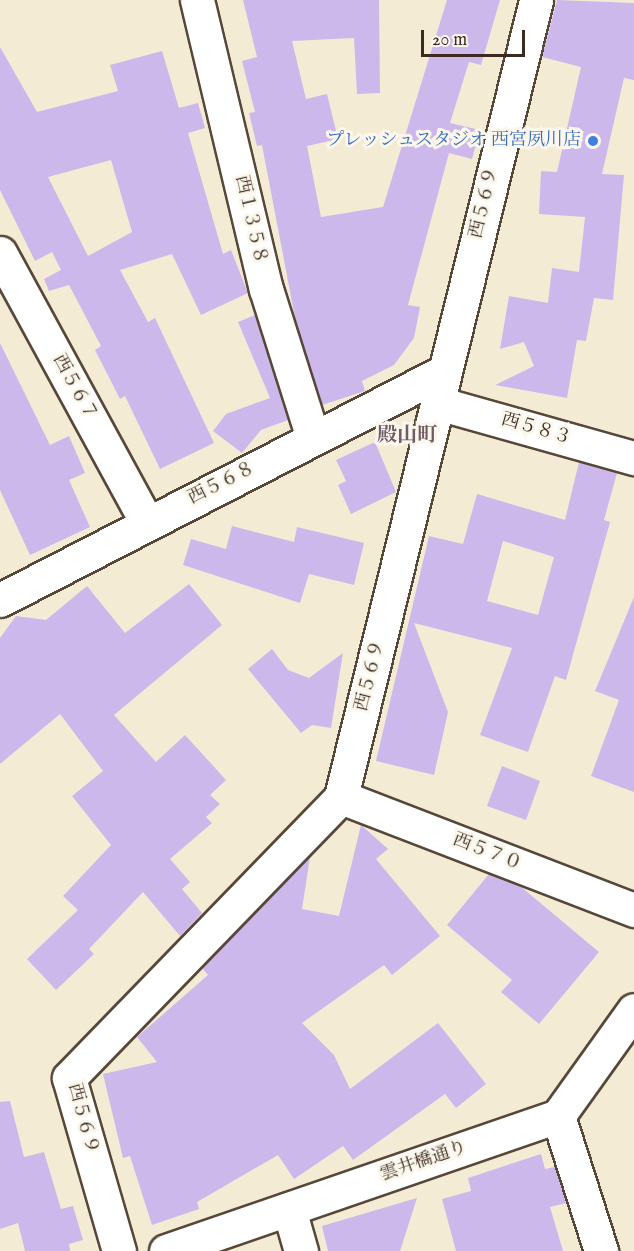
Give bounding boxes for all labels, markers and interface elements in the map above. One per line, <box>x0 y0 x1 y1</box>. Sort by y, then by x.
scale bar <box>424 18 528 56</box>
text: 20 m <box>432 29 467 52</box>
place label: プレッシュスタジオ 西宮夙川店 <box>325 130 581 152</box>
marker: プレッシュスタジオ 西宮夙川店 <box>586 134 600 148</box>
street label: 西５６９ <box>466 165 504 241</box>
street label: 西１３５８ <box>229 174 271 266</box>
street label: 西５６７ <box>47 351 101 425</box>
street label: 西５８３ <box>498 410 574 450</box>
district label: 殿山町 <box>377 423 437 447</box>
street label: 西５６８ <box>185 458 259 510</box>
street label: 西５６９ <box>352 638 390 714</box>
street label: 西５７０ <box>450 830 524 876</box>
street label: 西５６９ <box>62 1081 102 1157</box>
street label: 雲井橋通り <box>378 1137 470 1187</box>

